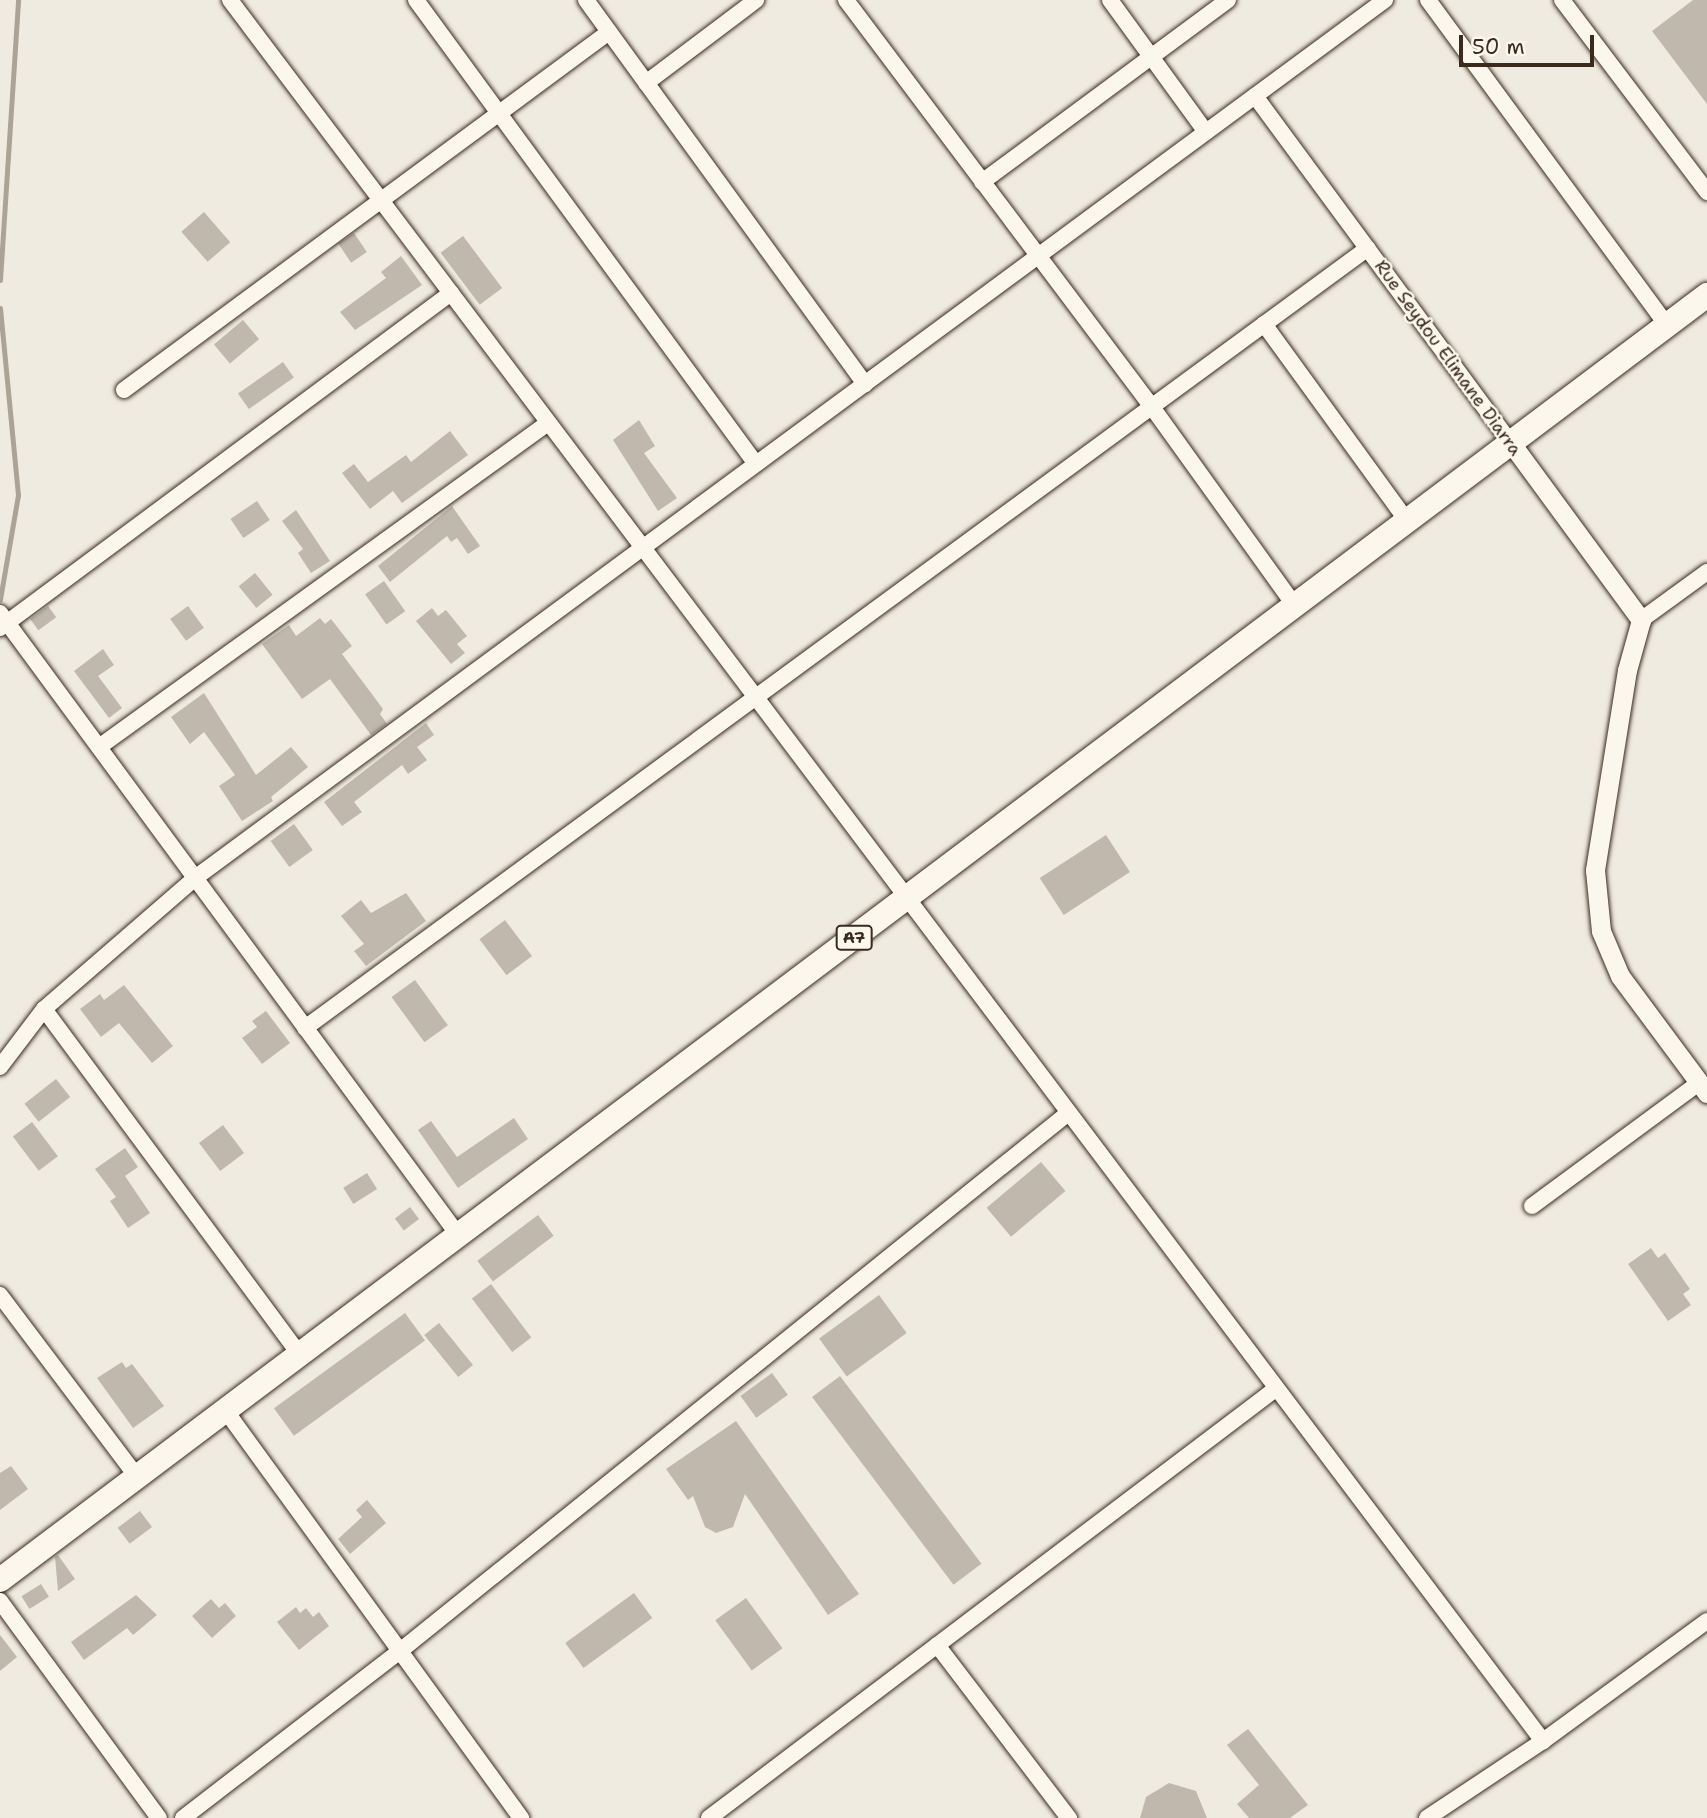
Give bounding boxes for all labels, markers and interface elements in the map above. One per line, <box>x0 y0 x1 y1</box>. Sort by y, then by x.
scale bar <box>1462 21 1597 65</box>
text: 50 m <box>1472 33 1525 61</box>
street label: Rue Seydou Elimane Diarra <box>1370 256 1526 460</box>
road number: A7 <box>835 926 873 950</box>

